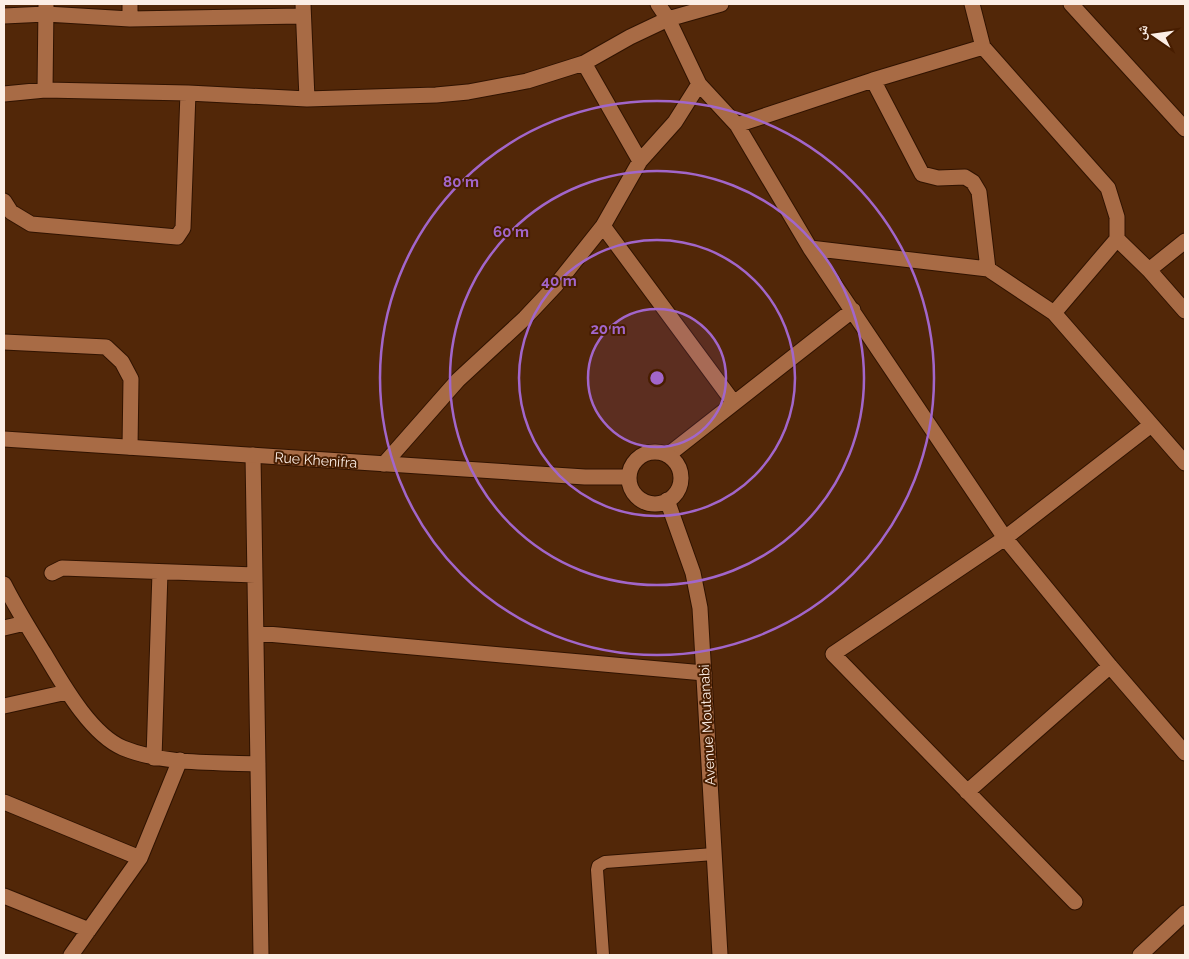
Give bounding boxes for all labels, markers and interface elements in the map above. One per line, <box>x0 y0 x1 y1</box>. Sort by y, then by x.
north arrow <box>1129 10 1179 60</box>
text: ش <box>1132 23 1152 41</box>
text: 80 m <box>443 173 479 191</box>
text: 60 m <box>493 223 529 241</box>
text: 40 m <box>541 272 577 290</box>
text: 20 m <box>590 320 626 338</box>
centre of rings <box>648 369 666 387</box>
street label: Rue Khenifra <box>274 449 358 471</box>
street label: Avenue Moutanabi <box>696 664 718 786</box>

